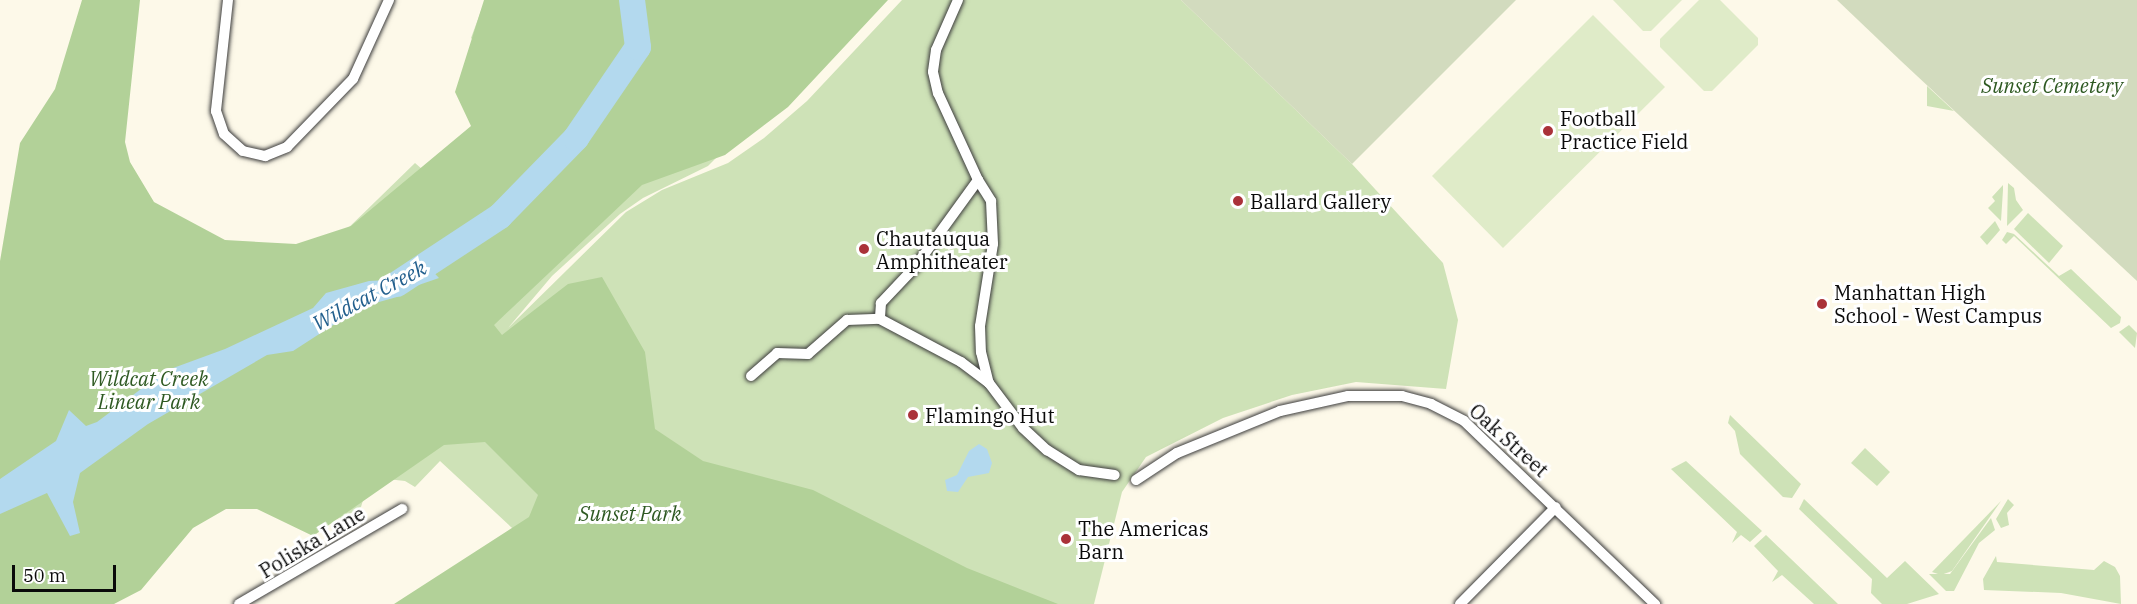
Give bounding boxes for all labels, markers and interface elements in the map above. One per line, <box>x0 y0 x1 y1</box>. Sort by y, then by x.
park label: Sunset Cemetery <box>1981 73 2123 97</box>
place label: Football Practice Field <box>1560 107 1688 154</box>
marker: Football Practice Field <box>1541 124 1555 138</box>
place label: Ballard Gallery <box>1250 189 1391 213</box>
marker: Ballard Gallery <box>1231 194 1245 208</box>
place label: Chautauqua Amphitheater <box>876 226 1008 273</box>
marker: Chautauqua Amphitheater <box>857 242 871 256</box>
water label: Wildcat Creek <box>308 254 430 336</box>
place label: Manhattan High School - West Campus <box>1834 280 2042 327</box>
marker: Manhattan High School - West Campus <box>1815 297 1829 311</box>
park label: Wildcat Creek Linear Park <box>89 366 209 413</box>
street label: Oak Street <box>1465 398 1553 482</box>
place label: Flamingo Hut <box>925 403 1054 427</box>
marker: Flamingo Hut <box>906 408 920 422</box>
street label: Poliska Lane <box>255 501 369 583</box>
park label: Sunset Park <box>579 501 681 525</box>
place label: The Americas Barn <box>1078 516 1208 563</box>
marker: The Americas Barn <box>1059 532 1073 546</box>
scale bar <box>15 553 118 591</box>
text: 50 m <box>23 564 66 587</box>

